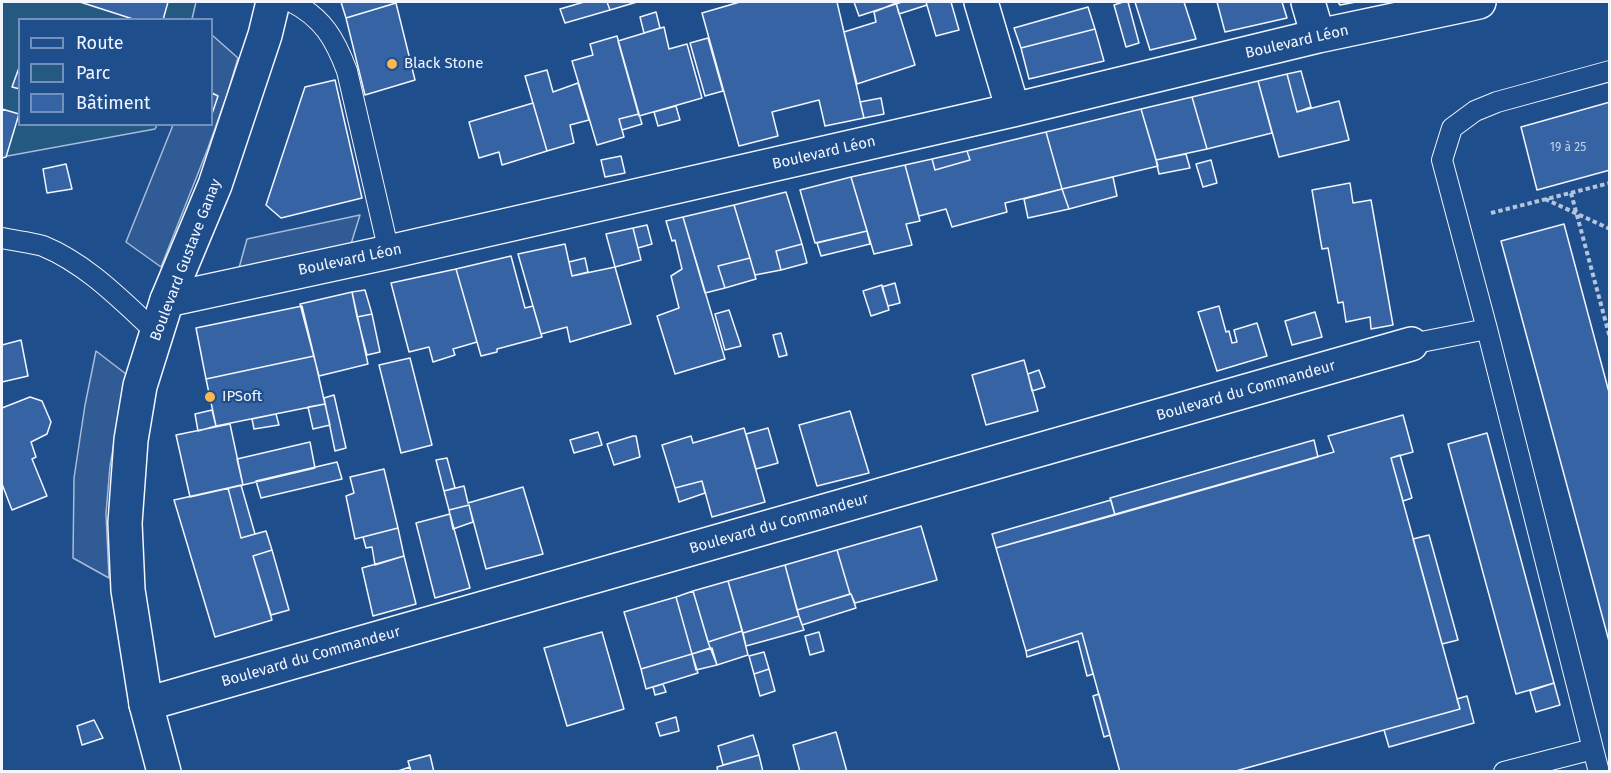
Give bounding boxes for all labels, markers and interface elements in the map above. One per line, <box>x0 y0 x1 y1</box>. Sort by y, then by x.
legend <box>18 18 213 126</box>
street label: Boulevard Léon <box>1244 21 1350 63</box>
text: Route <box>76 32 124 54</box>
place label: Black Stone <box>404 55 484 73</box>
marker: Black Stone <box>385 57 399 71</box>
text: Parc <box>76 62 110 84</box>
text: Bâtiment <box>76 92 151 114</box>
street label: Boulevard Léon <box>771 132 877 174</box>
house number: 19 à 25 <box>1550 141 1586 155</box>
street label: Boulevard Gustave Ganay <box>147 176 225 344</box>
street label: Boulevard Léon <box>297 240 403 280</box>
street label: Boulevard du Commandeur <box>1154 357 1338 425</box>
place label: IPSoft <box>222 388 262 406</box>
marker: IPSoft <box>203 390 217 404</box>
street label: Boulevard du Commandeur <box>687 490 871 558</box>
street label: Boulevard du Commandeur <box>219 623 403 691</box>

